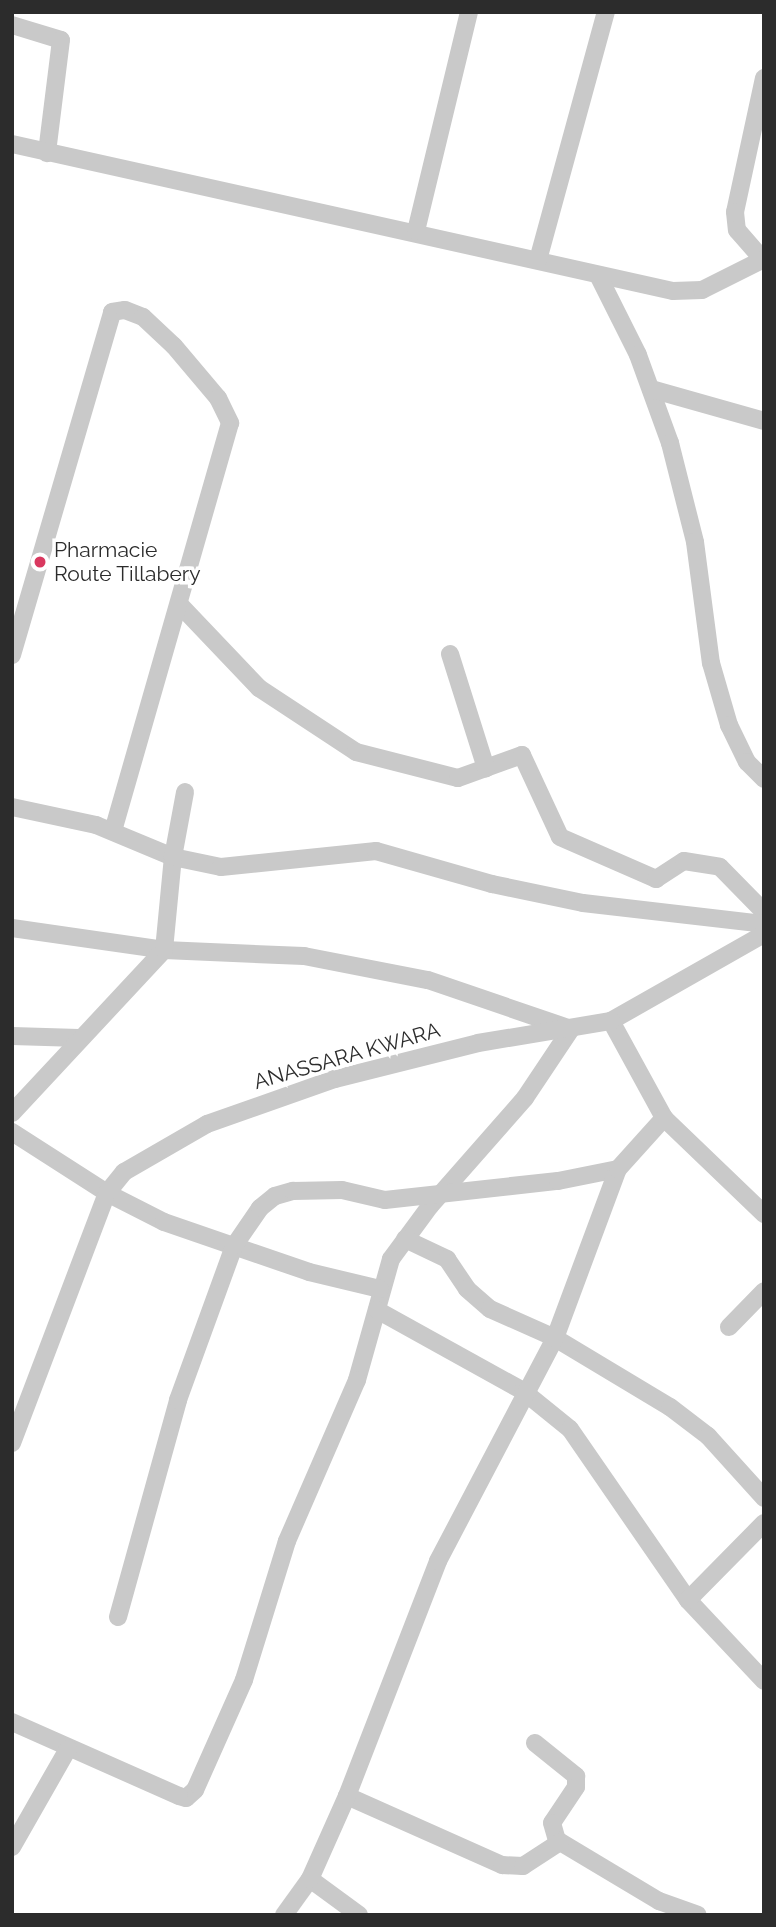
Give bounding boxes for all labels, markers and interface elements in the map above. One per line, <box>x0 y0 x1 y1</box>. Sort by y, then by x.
place label: Pharmacie Route Tillabery <box>54 537 201 587</box>
marker: Pharmacie Route Tillabery <box>32 554 48 570</box>
street label: ANASSARA KWARA <box>251 1017 443 1095</box>

